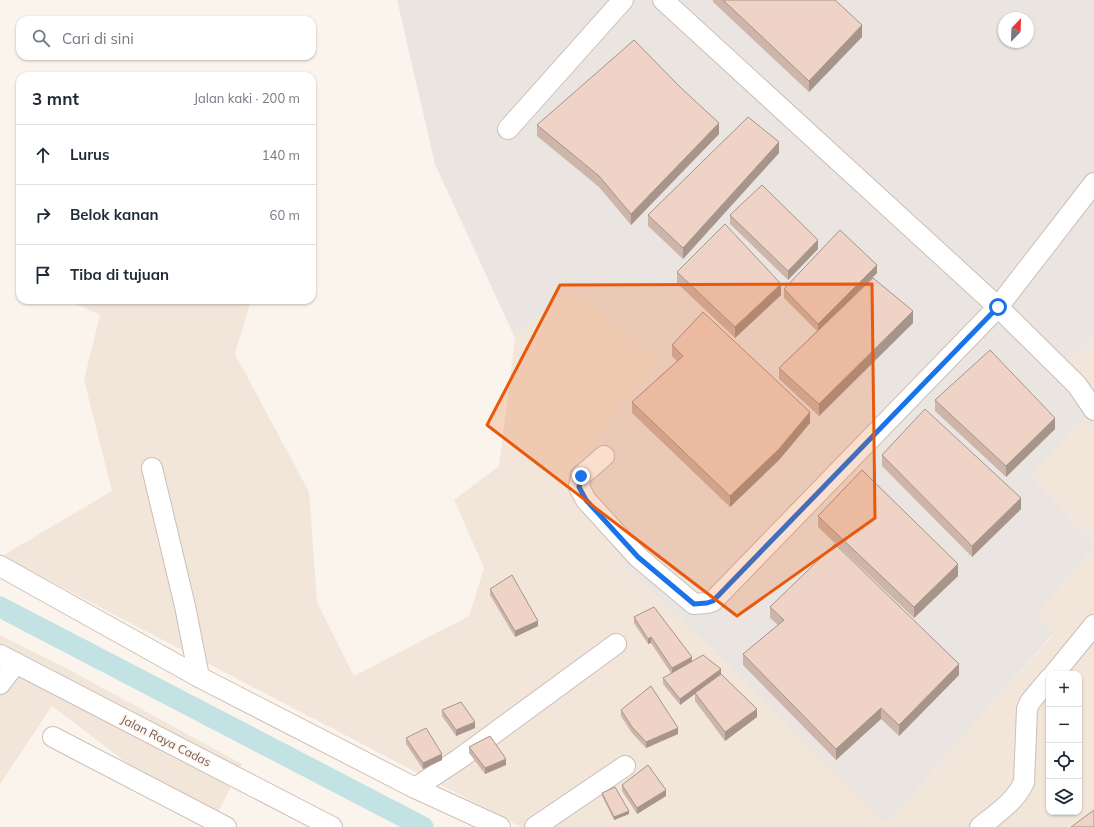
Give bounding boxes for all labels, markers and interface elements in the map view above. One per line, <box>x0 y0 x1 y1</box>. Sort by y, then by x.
north arrow <box>998 12 1034 48</box>
search box <box>16 16 316 60</box>
icon: search <box>30 27 52 49</box>
text: Cari di sini <box>62 29 134 48</box>
text: 3 mnt <box>32 88 79 109</box>
text: Jalan kaki · 200 m <box>194 90 300 106</box>
icon: ahead <box>32 144 54 166</box>
text: Lurus <box>70 145 110 164</box>
text: 140 m <box>262 147 300 163</box>
icon: right <box>32 204 54 226</box>
text: Belok kanan <box>70 205 159 224</box>
text: 60 m <box>270 207 300 223</box>
icon: arrive <box>32 264 54 286</box>
text: Tiba di tujuan <box>70 265 169 284</box>
route start <box>989 298 1007 316</box>
route end <box>572 467 590 485</box>
map controls <box>1046 671 1082 815</box>
button: + <box>1046 671 1082 707</box>
button: − <box>1046 707 1082 743</box>
street label: Jalan Raya Cadas <box>119 711 214 770</box>
button: locate <box>1046 743 1082 779</box>
button: layers <box>1046 779 1082 815</box>

